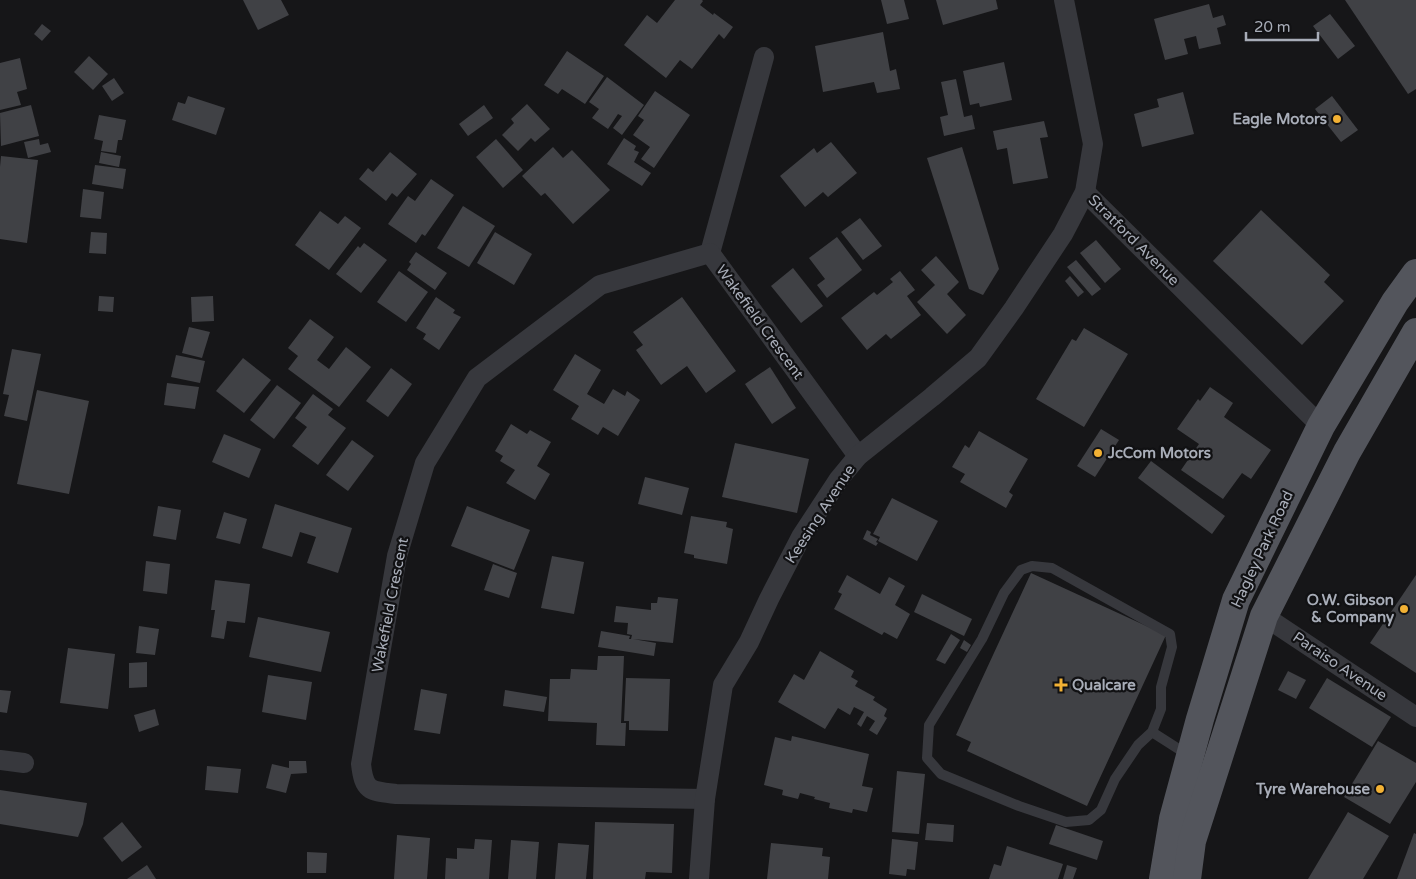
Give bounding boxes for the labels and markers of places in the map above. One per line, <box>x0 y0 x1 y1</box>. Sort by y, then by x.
place label: Eagle Motors <box>1232 110 1327 129</box>
marker: Eagle Motors <box>1331 113 1343 125</box>
place label: JcCom Motors <box>1107 444 1211 462</box>
marker: JcCom Motors <box>1092 447 1104 459</box>
place label: O.W. Gibson & Company <box>1307 591 1394 627</box>
marker: O.W. Gibson & Company <box>1398 603 1410 615</box>
place label: Qualcare <box>1072 676 1136 694</box>
marker: Qualcare <box>1054 678 1068 692</box>
place label: Tyre Warehouse <box>1255 780 1371 799</box>
marker: Tyre Warehouse <box>1374 783 1386 795</box>

